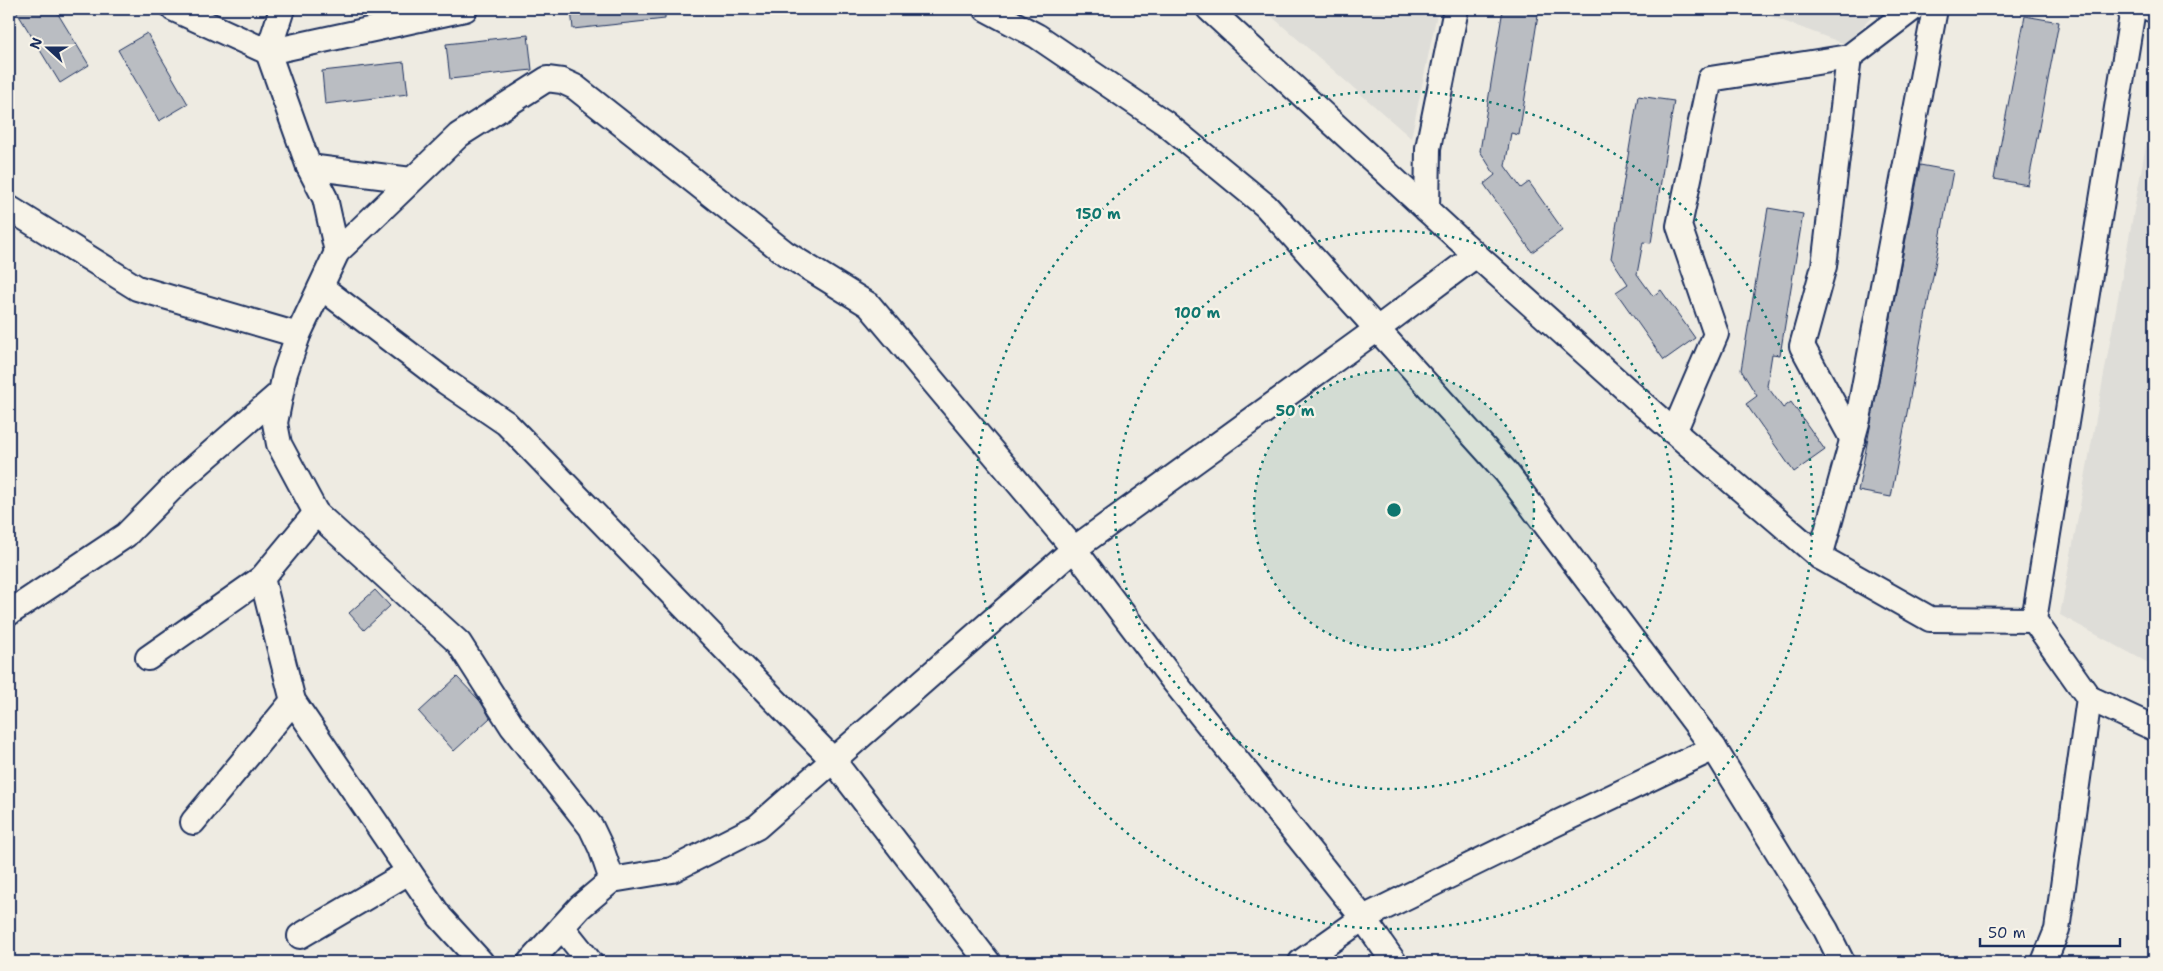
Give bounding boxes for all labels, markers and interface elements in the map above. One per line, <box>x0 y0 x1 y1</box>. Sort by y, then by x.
north arrow <box>22 22 72 72</box>
text: N <box>25 35 46 52</box>
text: 150 m <box>1075 204 1121 224</box>
text: 100 m <box>1174 303 1220 323</box>
text: 50 m <box>1276 401 1315 421</box>
centre of rings <box>1385 501 1403 519</box>
scale bar <box>1980 916 2120 948</box>
text: 50 m <box>1988 923 2026 943</box>

